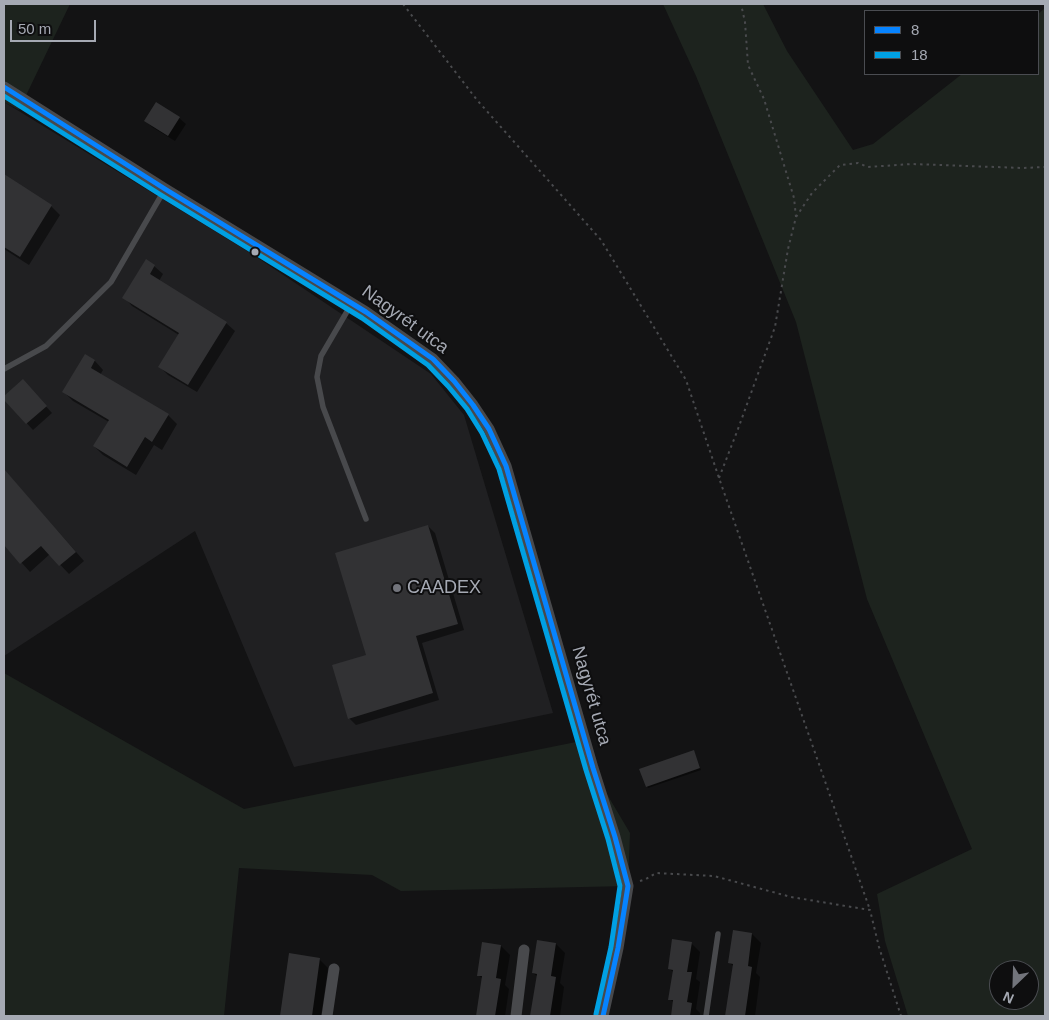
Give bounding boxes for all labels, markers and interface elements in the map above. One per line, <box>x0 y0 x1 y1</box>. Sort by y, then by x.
scale bar <box>12 10 99 42</box>
legend <box>864 10 1039 75</box>
text: 50 m <box>18 20 51 37</box>
text: 8 <box>911 21 919 38</box>
text: 18 <box>911 46 928 63</box>
unlabelled marker <box>250 247 260 257</box>
street label: Nagyrét utca <box>357 281 453 359</box>
place label: CAADEX <box>407 577 481 599</box>
marker: CAADEX <box>391 582 403 594</box>
street label: Nagyrét utca <box>567 644 615 748</box>
north arrow <box>989 960 1039 1010</box>
text: N <box>1000 988 1016 1007</box>

